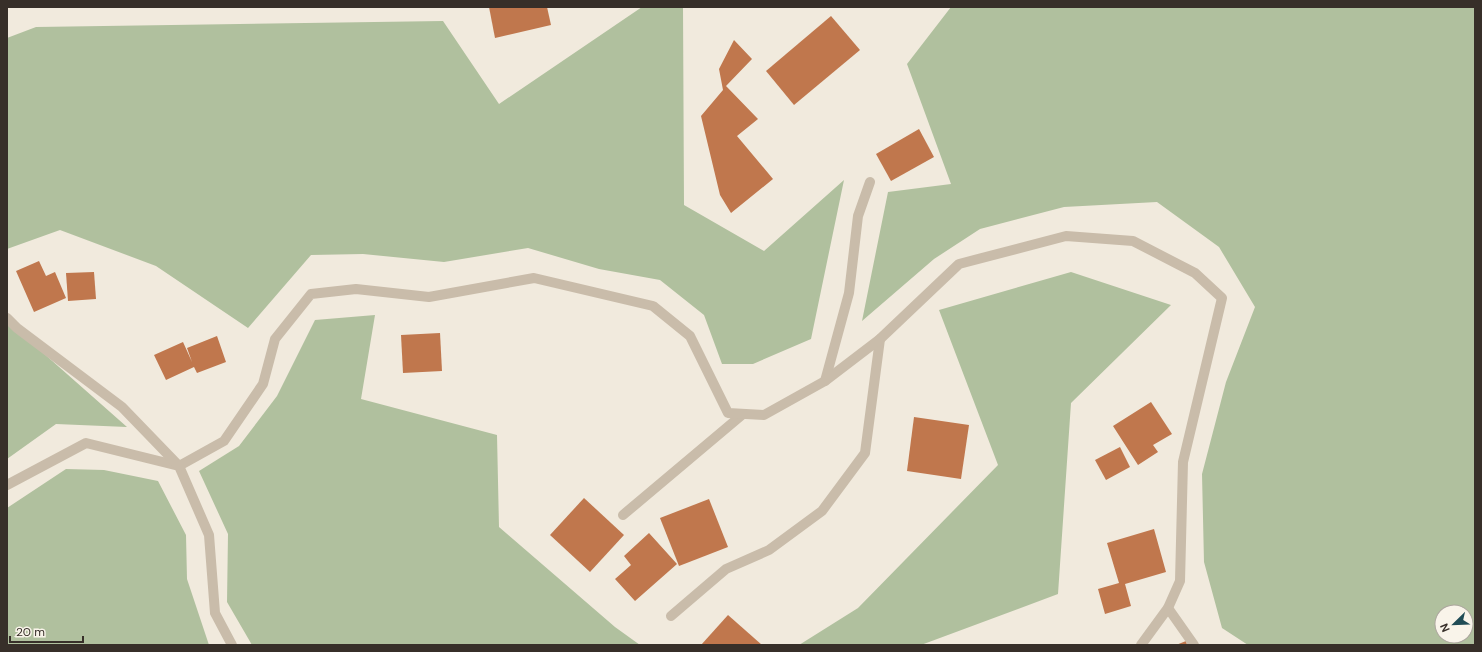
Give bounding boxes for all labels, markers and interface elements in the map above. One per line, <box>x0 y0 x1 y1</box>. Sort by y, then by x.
north arrow <box>1434 604 1474 644</box>
scale bar <box>10 618 83 644</box>
text: N <box>1437 621 1453 634</box>
text: 20 m <box>16 624 45 640</box>

